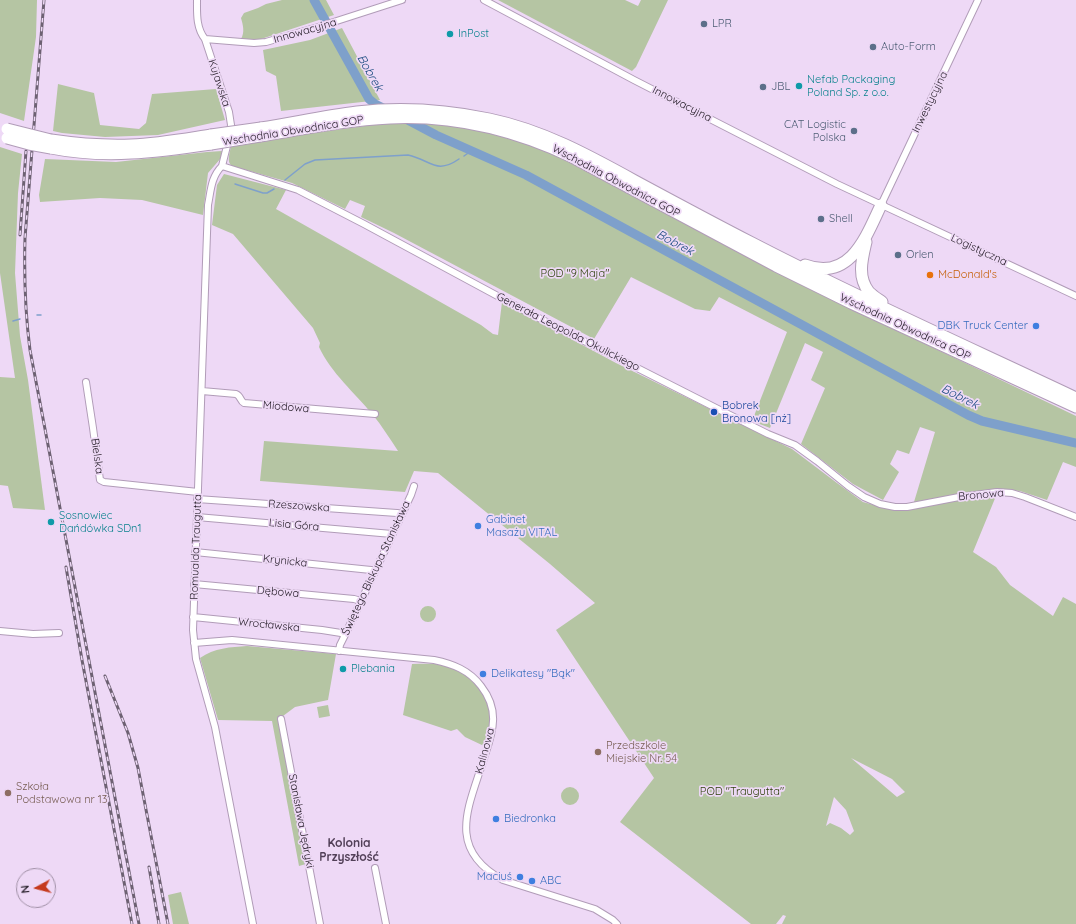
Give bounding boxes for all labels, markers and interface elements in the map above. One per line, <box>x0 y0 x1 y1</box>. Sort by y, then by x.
street label: Innowacyjna <box>272 16 338 46</box>
place label: LPR <box>712 17 732 31</box>
marker: LPR <box>699 19 709 29</box>
place label: InPost <box>458 27 489 41</box>
marker: InPost <box>445 29 455 39</box>
place label: Auto-Form <box>881 40 936 54</box>
marker: Auto-Form <box>868 42 878 52</box>
water label: Bobrek <box>354 52 386 94</box>
street label: Kujawska <box>205 58 233 108</box>
street label: Inwestycyjna <box>909 69 951 135</box>
place label: Nefab Packaging Poland Sp. z o.o. <box>807 73 895 99</box>
place label: JBL <box>771 80 790 94</box>
marker: Nefab Packaging Poland Sp. z o.o. <box>794 81 804 91</box>
marker: JBL <box>758 82 768 92</box>
street label: Innowacyjna <box>650 83 714 125</box>
street label: Wschodnia Obwodnica GOP <box>221 113 365 149</box>
place label: CAT Logistic Polska <box>784 118 846 144</box>
marker: CAT Logistic Polska <box>849 126 859 136</box>
street label: Wschodnia Obwodnica GOP <box>550 142 682 220</box>
place label: Shell <box>829 212 853 226</box>
marker: Shell <box>816 214 826 224</box>
water label: Bobrek <box>654 227 696 259</box>
street label: Logistyczna <box>949 231 1009 269</box>
place label: Orlen <box>906 248 934 262</box>
marker: Orlen <box>893 250 903 260</box>
park label: POD "9 Maja" <box>541 267 609 281</box>
place label: McDonald's <box>938 268 997 282</box>
marker: McDonald's <box>925 270 935 280</box>
street label: Generała Leopolda Okulickiego <box>494 290 642 374</box>
street label: Wschodnia Obwodnica GOP <box>837 291 973 363</box>
place label: DBK Truck Center <box>938 319 1028 333</box>
marker: DBK Truck Center <box>1031 321 1041 331</box>
water label: Bobrek <box>939 382 981 412</box>
street label: Miodowa <box>262 398 310 416</box>
place label: Bobrek Bronowa [nż] <box>722 399 791 425</box>
marker: Bobrek Bronowa [nż] <box>709 407 719 417</box>
street label: Bielska <box>88 437 106 475</box>
street label: Bronowa <box>958 486 1004 504</box>
street label: Romualda Traugutta <box>188 494 204 600</box>
street label: Rzeszowska <box>268 497 330 515</box>
street label: Świętego Biskupa Stanisława <box>339 499 413 637</box>
place label: Sosnowiec Dańdówka SDn1 <box>59 509 142 535</box>
place label: Gabinet Masażu VITAL <box>486 513 557 539</box>
street label: Lisia Góra <box>268 516 320 534</box>
marker: Sosnowiec Dańdówka SDn1 <box>46 517 56 527</box>
marker: Gabinet Masażu VITAL <box>473 521 483 531</box>
street label: Krynicka <box>262 552 308 570</box>
street label: Dębowa <box>256 584 300 600</box>
street label: Wrocławska <box>238 615 300 635</box>
place label: Plebania <box>351 662 395 676</box>
marker: Plebania <box>338 664 348 674</box>
place label: Delikatesy "Bąk" <box>491 667 575 681</box>
marker: Delikatesy "Bąk" <box>478 669 488 679</box>
street label: Kalinowa <box>473 727 497 775</box>
place label: Przedszkole Miejskie Nr. 54 <box>606 739 677 765</box>
marker: Przedszkole Miejskie Nr. 54 <box>593 747 603 757</box>
street label: Stanisława Jędryki <box>285 773 317 869</box>
place label: Szkoła Podstawowa nr 13 <box>16 780 108 806</box>
park label: POD "Traugutta" <box>700 785 784 799</box>
marker: Szkoła Podstawowa nr 13 <box>3 788 13 798</box>
place label: Biedronka <box>504 812 556 826</box>
marker: Biedronka <box>491 814 501 824</box>
district label: Kolonia Przyszłość <box>319 836 379 864</box>
north arrow <box>16 868 56 908</box>
place label: Maciuś <box>477 870 512 884</box>
marker: Maciuś <box>515 872 525 882</box>
place label: ABC <box>540 874 561 888</box>
marker: ABC <box>527 876 537 886</box>
text: N <box>18 884 33 894</box>

